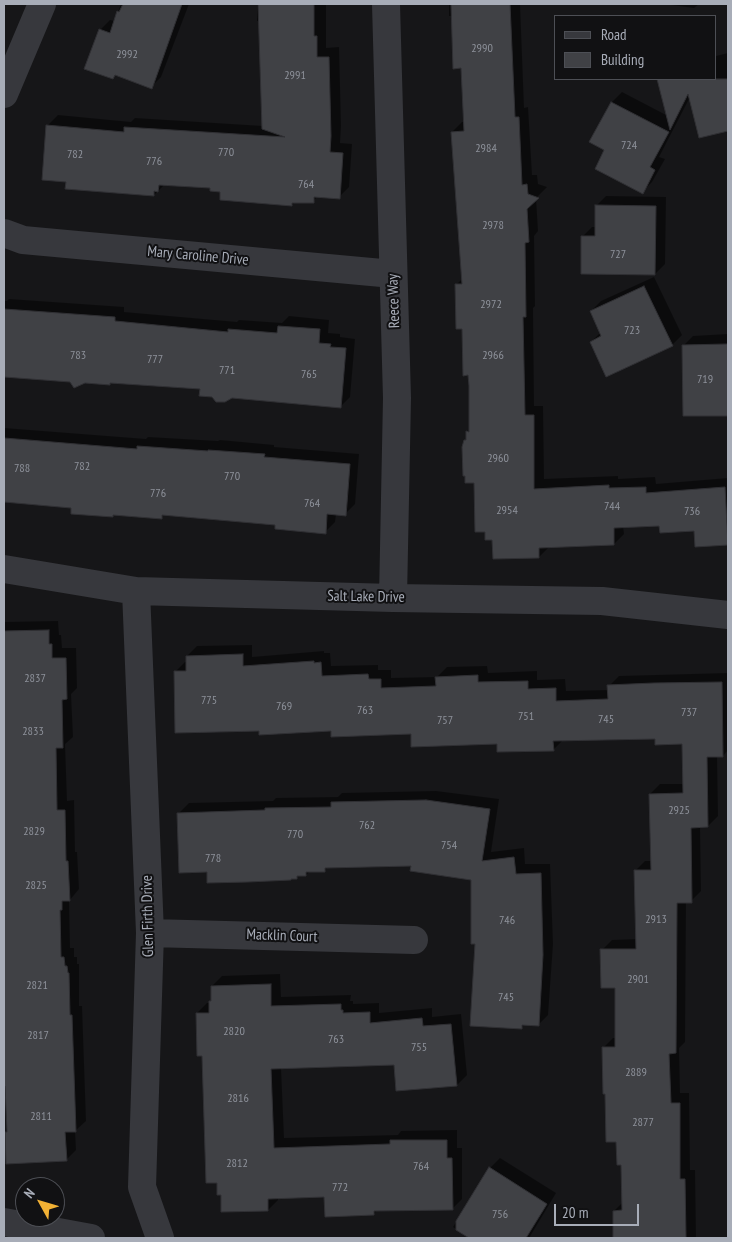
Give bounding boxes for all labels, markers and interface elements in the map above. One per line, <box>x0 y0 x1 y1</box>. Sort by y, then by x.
legend <box>554 15 717 80</box>
text: Road <box>601 25 627 44</box>
house number: 2990 <box>471 42 493 56</box>
house number: 2992 <box>116 48 138 62</box>
text: Building <box>601 50 644 69</box>
house number: 2991 <box>284 69 306 83</box>
house number: 724 <box>621 139 637 153</box>
house number: 2984 <box>475 142 497 156</box>
house number: 770 <box>218 146 234 160</box>
house number: 782 <box>67 148 83 162</box>
house number: 776 <box>146 155 162 169</box>
house number: 764 <box>298 178 314 192</box>
house number: 2978 <box>482 219 504 233</box>
street label: Mary Caroline Drive <box>147 243 249 269</box>
house number: 727 <box>610 248 626 262</box>
street label: Reece Way <box>384 273 404 329</box>
house number: 2972 <box>480 298 502 312</box>
house number: 723 <box>624 324 640 338</box>
house number: 783 <box>70 349 86 363</box>
house number: 2966 <box>482 349 504 363</box>
house number: 777 <box>147 353 163 367</box>
house number: 771 <box>219 364 235 378</box>
house number: 765 <box>301 368 317 382</box>
house number: 719 <box>697 373 713 387</box>
house number: 2960 <box>487 452 509 466</box>
house number: 782 <box>74 460 90 474</box>
house number: 788 <box>14 462 30 476</box>
house number: 770 <box>224 470 240 484</box>
house number: 776 <box>150 487 166 501</box>
house number: 764 <box>304 497 320 511</box>
house number: 744 <box>604 500 620 514</box>
house number: 2954 <box>496 504 518 518</box>
house number: 736 <box>684 505 700 519</box>
street label: Salt Lake Drive <box>327 587 405 607</box>
house number: 2837 <box>24 672 46 686</box>
house number: 775 <box>201 694 217 708</box>
house number: 769 <box>276 700 292 714</box>
house number: 763 <box>357 704 373 718</box>
house number: 737 <box>681 706 697 720</box>
house number: 751 <box>518 710 534 724</box>
house number: 745 <box>598 713 614 727</box>
house number: 757 <box>437 714 453 728</box>
house number: 2833 <box>22 725 44 739</box>
house number: 2925 <box>668 804 690 818</box>
house number: 762 <box>359 819 375 833</box>
house number: 2829 <box>23 825 45 839</box>
house number: 770 <box>287 828 303 842</box>
house number: 754 <box>441 839 457 853</box>
house number: 778 <box>205 852 221 866</box>
street label: Glen Firth Drive <box>138 875 158 957</box>
house number: 2825 <box>25 879 47 893</box>
house number: 2913 <box>645 913 667 927</box>
house number: 746 <box>499 914 515 928</box>
street label: Macklin Court <box>246 926 318 946</box>
house number: 2901 <box>627 973 649 987</box>
house number: 2821 <box>26 979 48 993</box>
house number: 745 <box>498 991 514 1005</box>
house number: 2820 <box>223 1025 245 1039</box>
house number: 2817 <box>27 1029 49 1043</box>
house number: 763 <box>328 1033 344 1047</box>
house number: 755 <box>411 1041 427 1055</box>
house number: 2889 <box>625 1066 647 1080</box>
house number: 2816 <box>227 1092 249 1106</box>
house number: 2811 <box>30 1110 52 1124</box>
house number: 2877 <box>632 1116 654 1130</box>
house number: 2812 <box>226 1157 248 1171</box>
house number: 764 <box>413 1160 429 1174</box>
north arrow <box>15 1177 65 1227</box>
house number: 772 <box>332 1181 348 1195</box>
text: N <box>20 1185 38 1202</box>
scale bar <box>557 1194 642 1226</box>
text: 20 m <box>562 1203 588 1222</box>
house number: 756 <box>492 1208 508 1222</box>

